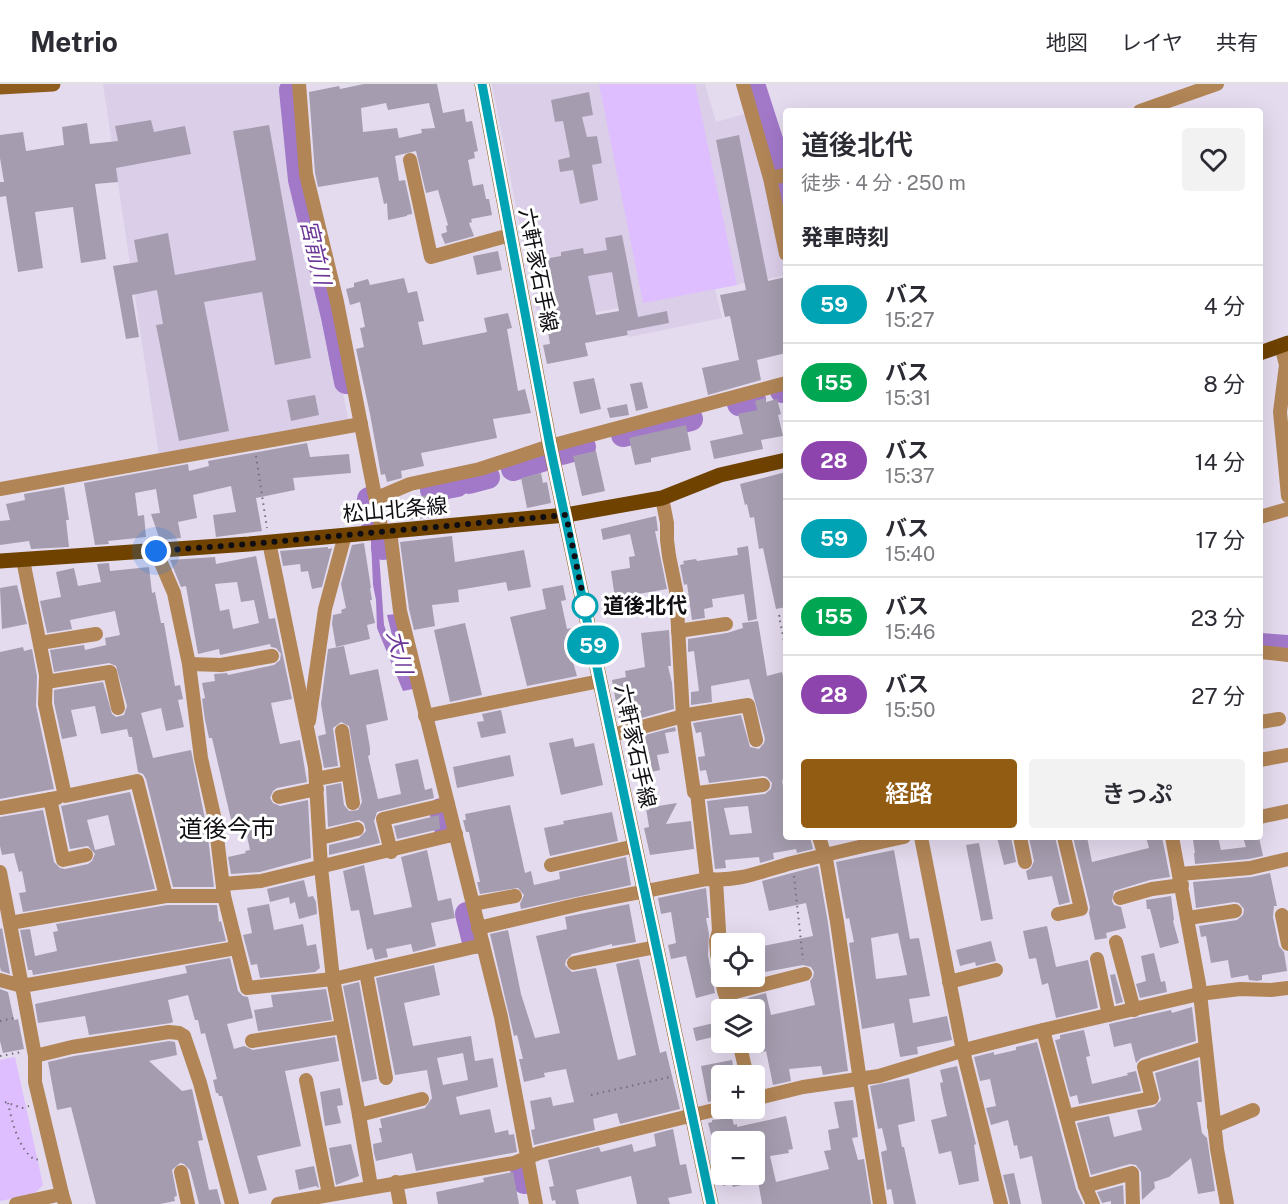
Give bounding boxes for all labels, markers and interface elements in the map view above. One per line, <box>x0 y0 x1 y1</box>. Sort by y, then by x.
text: Metrio <box>30 25 118 58</box>
text: 地図 <box>1046 30 1088 55</box>
text: レイヤ <box>1121 30 1183 55</box>
text: 共有 <box>1216 30 1258 55</box>
text: 道後北代 <box>801 128 913 161</box>
button: heart <box>1182 128 1245 191</box>
text: 徒歩 · 4 分 · 250 m <box>801 171 966 195</box>
street label: 六軒家石手線 <box>514 206 563 334</box>
water label: 宮前川 <box>296 217 337 289</box>
text: 発車時刻 <box>801 224 889 250</box>
text: バス <box>885 281 929 307</box>
text: 59 <box>820 292 848 317</box>
text: 4 分 <box>1204 293 1245 319</box>
text: 15:27 <box>885 308 935 332</box>
text: バス <box>885 359 929 385</box>
text: 155 <box>815 370 853 395</box>
text: 8 分 <box>1203 371 1245 397</box>
text: 15:31 <box>885 386 931 410</box>
text: バス <box>885 437 929 463</box>
text: 28 <box>820 448 848 473</box>
text: 14 分 <box>1195 449 1245 475</box>
text: 15:37 <box>885 464 935 488</box>
street label: 松山北条線 <box>342 492 448 527</box>
text: バス <box>885 515 929 541</box>
text: 59 <box>820 526 848 551</box>
text: 17 分 <box>1195 527 1245 553</box>
your location <box>141 536 171 566</box>
text: 15:40 <box>885 542 935 566</box>
marker: 道後北代 <box>572 593 598 619</box>
place label: 道後北代 <box>603 593 687 618</box>
text: バス <box>885 593 929 619</box>
text: 155 <box>815 604 853 629</box>
text: 23 分 <box>1191 605 1245 631</box>
text: 15:46 <box>885 620 935 644</box>
line badge: 59 <box>566 626 620 664</box>
water label: 大川 <box>382 628 418 678</box>
text: 59 <box>579 633 607 658</box>
text: バス <box>885 671 929 697</box>
street label: 六軒家石手線 <box>610 682 661 810</box>
text: 28 <box>820 682 848 707</box>
text: 27 分 <box>1191 683 1245 709</box>
text: 15:50 <box>885 698 936 722</box>
button: 経路 <box>801 759 1017 828</box>
button: きっぷ <box>1029 759 1245 828</box>
district label: 道後今市 <box>179 814 275 842</box>
map controls <box>711 933 765 1185</box>
button: locate <box>711 933 765 987</box>
button: layers <box>711 999 765 1053</box>
button: + <box>711 1065 765 1119</box>
button: − <box>711 1131 765 1185</box>

